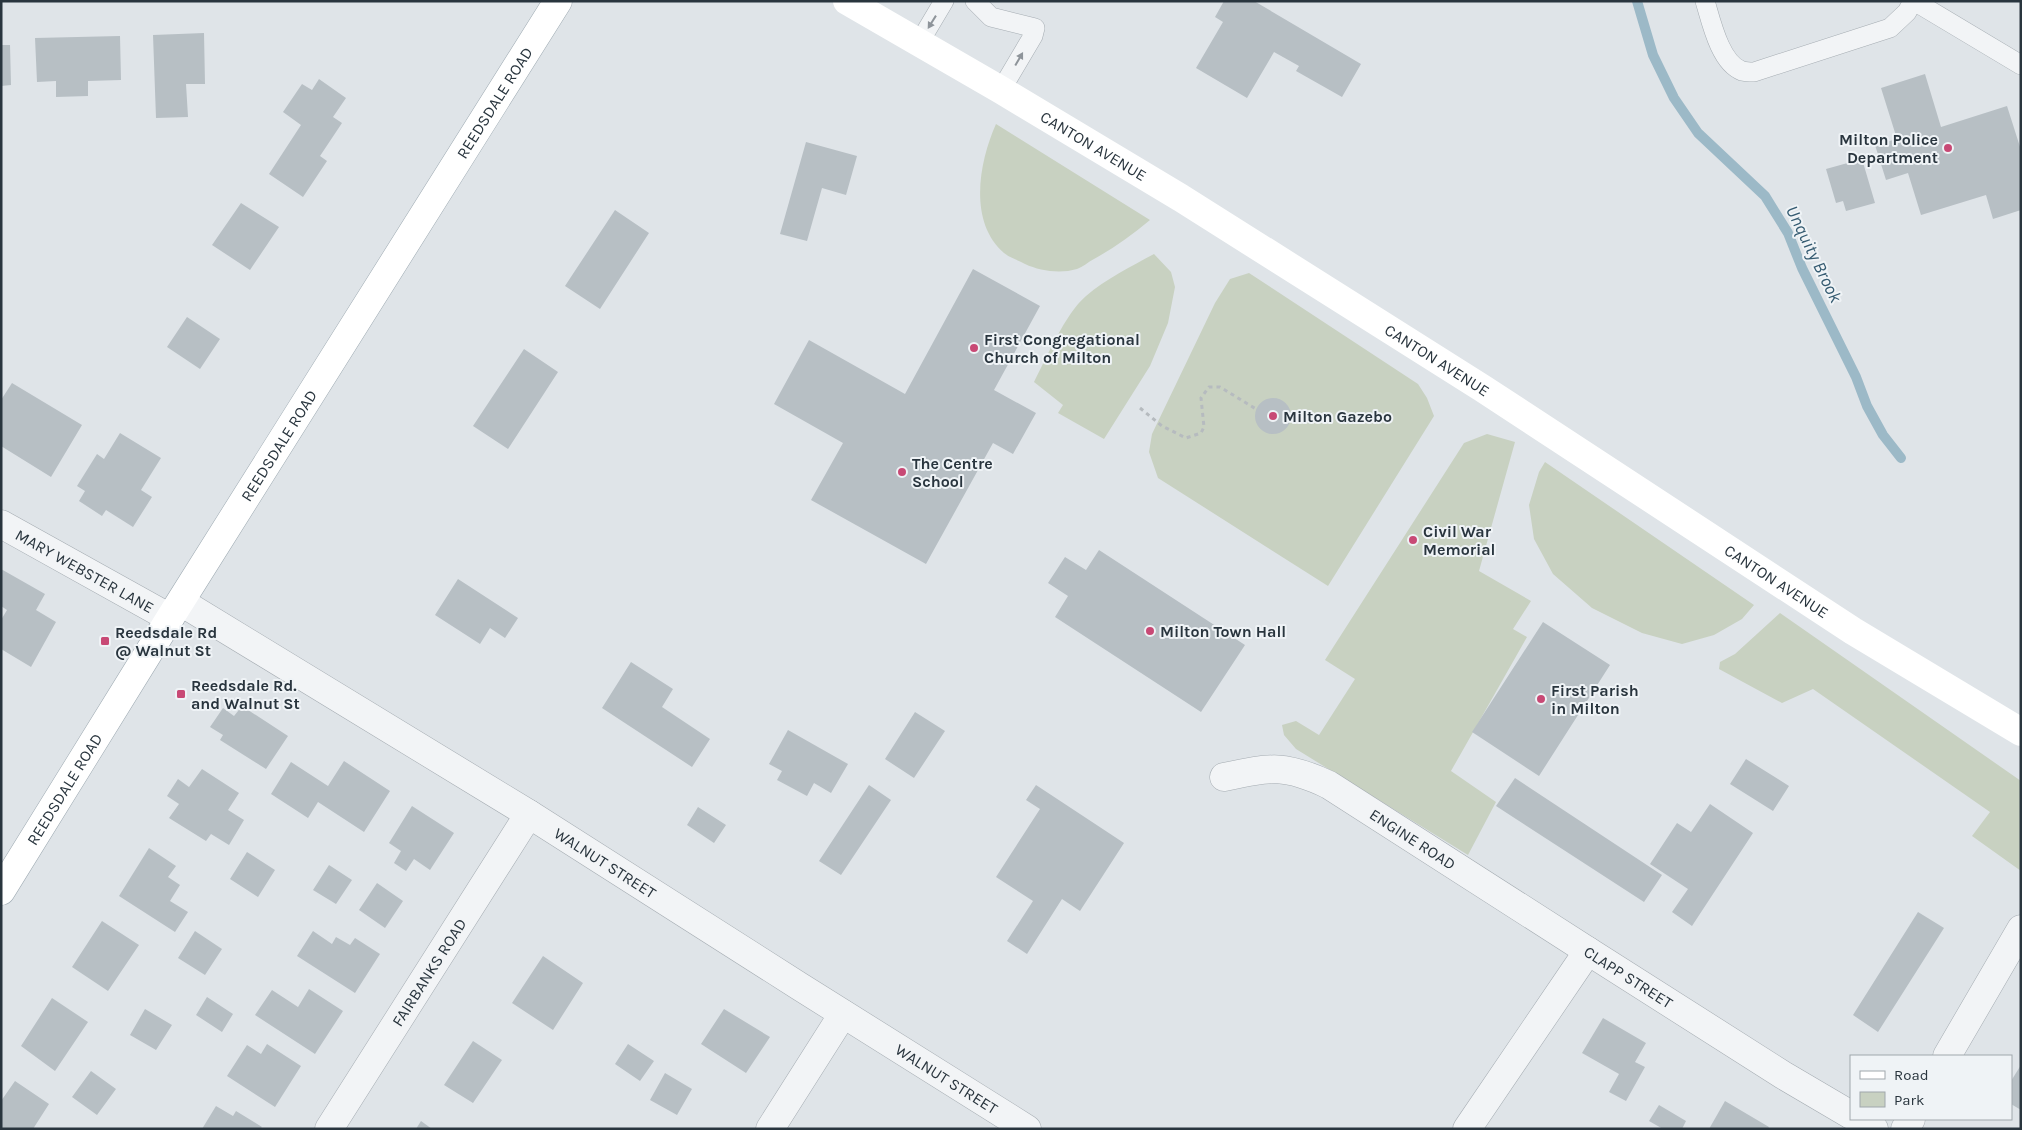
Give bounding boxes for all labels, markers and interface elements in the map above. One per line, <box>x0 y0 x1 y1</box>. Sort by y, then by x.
one-way arrow <box>928 16 937 29</box>
street label: REEDSDALE ROAD <box>452 44 537 162</box>
one-way arrow <box>1015 52 1023 67</box>
street label: CANTON AVENUE <box>1037 107 1150 185</box>
place label: Milton Police Department <box>1839 130 1938 167</box>
marker: Milton Police Department <box>1942 142 1954 154</box>
water label: Unquity Brook <box>1781 202 1847 307</box>
street label: CANTON AVENUE <box>1381 320 1493 400</box>
place label: First Congregational Church of Milton <box>984 330 1140 367</box>
marker: First Congregational Church of Milton <box>968 342 980 354</box>
street label: REEDSDALE ROAD <box>237 386 321 505</box>
place label: Milton Gazebo <box>1283 407 1392 426</box>
marker: Milton Gazebo <box>1267 410 1279 422</box>
place label: The Centre School <box>912 454 993 491</box>
marker: The Centre School <box>896 466 908 478</box>
place label: Civil War Memorial <box>1423 522 1495 559</box>
street label: MARY WEBSTER LANE <box>12 525 157 617</box>
marker: Civil War Memorial <box>1407 534 1419 546</box>
street label: CANTON AVENUE <box>1721 541 1832 622</box>
place label: Milton Town Hall <box>1160 622 1286 641</box>
place label: Reedsdale Rd @ Walnut St <box>115 623 217 660</box>
marker: Milton Town Hall <box>1144 625 1156 637</box>
marker: Reedsdale Rd @ Walnut St <box>99 635 111 647</box>
place label: Reedsdale Rd. and Walnut St <box>191 676 300 713</box>
place label: First Parish in Milton <box>1551 681 1639 718</box>
marker: Reedsdale Rd. and Walnut St <box>175 688 187 700</box>
marker: First Parish in Milton <box>1535 693 1547 705</box>
street label: REEDSDALE ROAD <box>23 730 106 849</box>
street label: ENGINE ROAD <box>1366 805 1459 874</box>
street label: WALNUT STREET <box>551 824 660 903</box>
street label: FAIRBANKS ROAD <box>388 915 470 1030</box>
street label: CLAPP STREET <box>1580 942 1676 1012</box>
street label: WALNUT STREET <box>892 1040 1001 1118</box>
legend <box>1850 1055 2012 1120</box>
text: Road <box>1894 1066 1929 1084</box>
text: Park <box>1894 1091 1924 1109</box>

